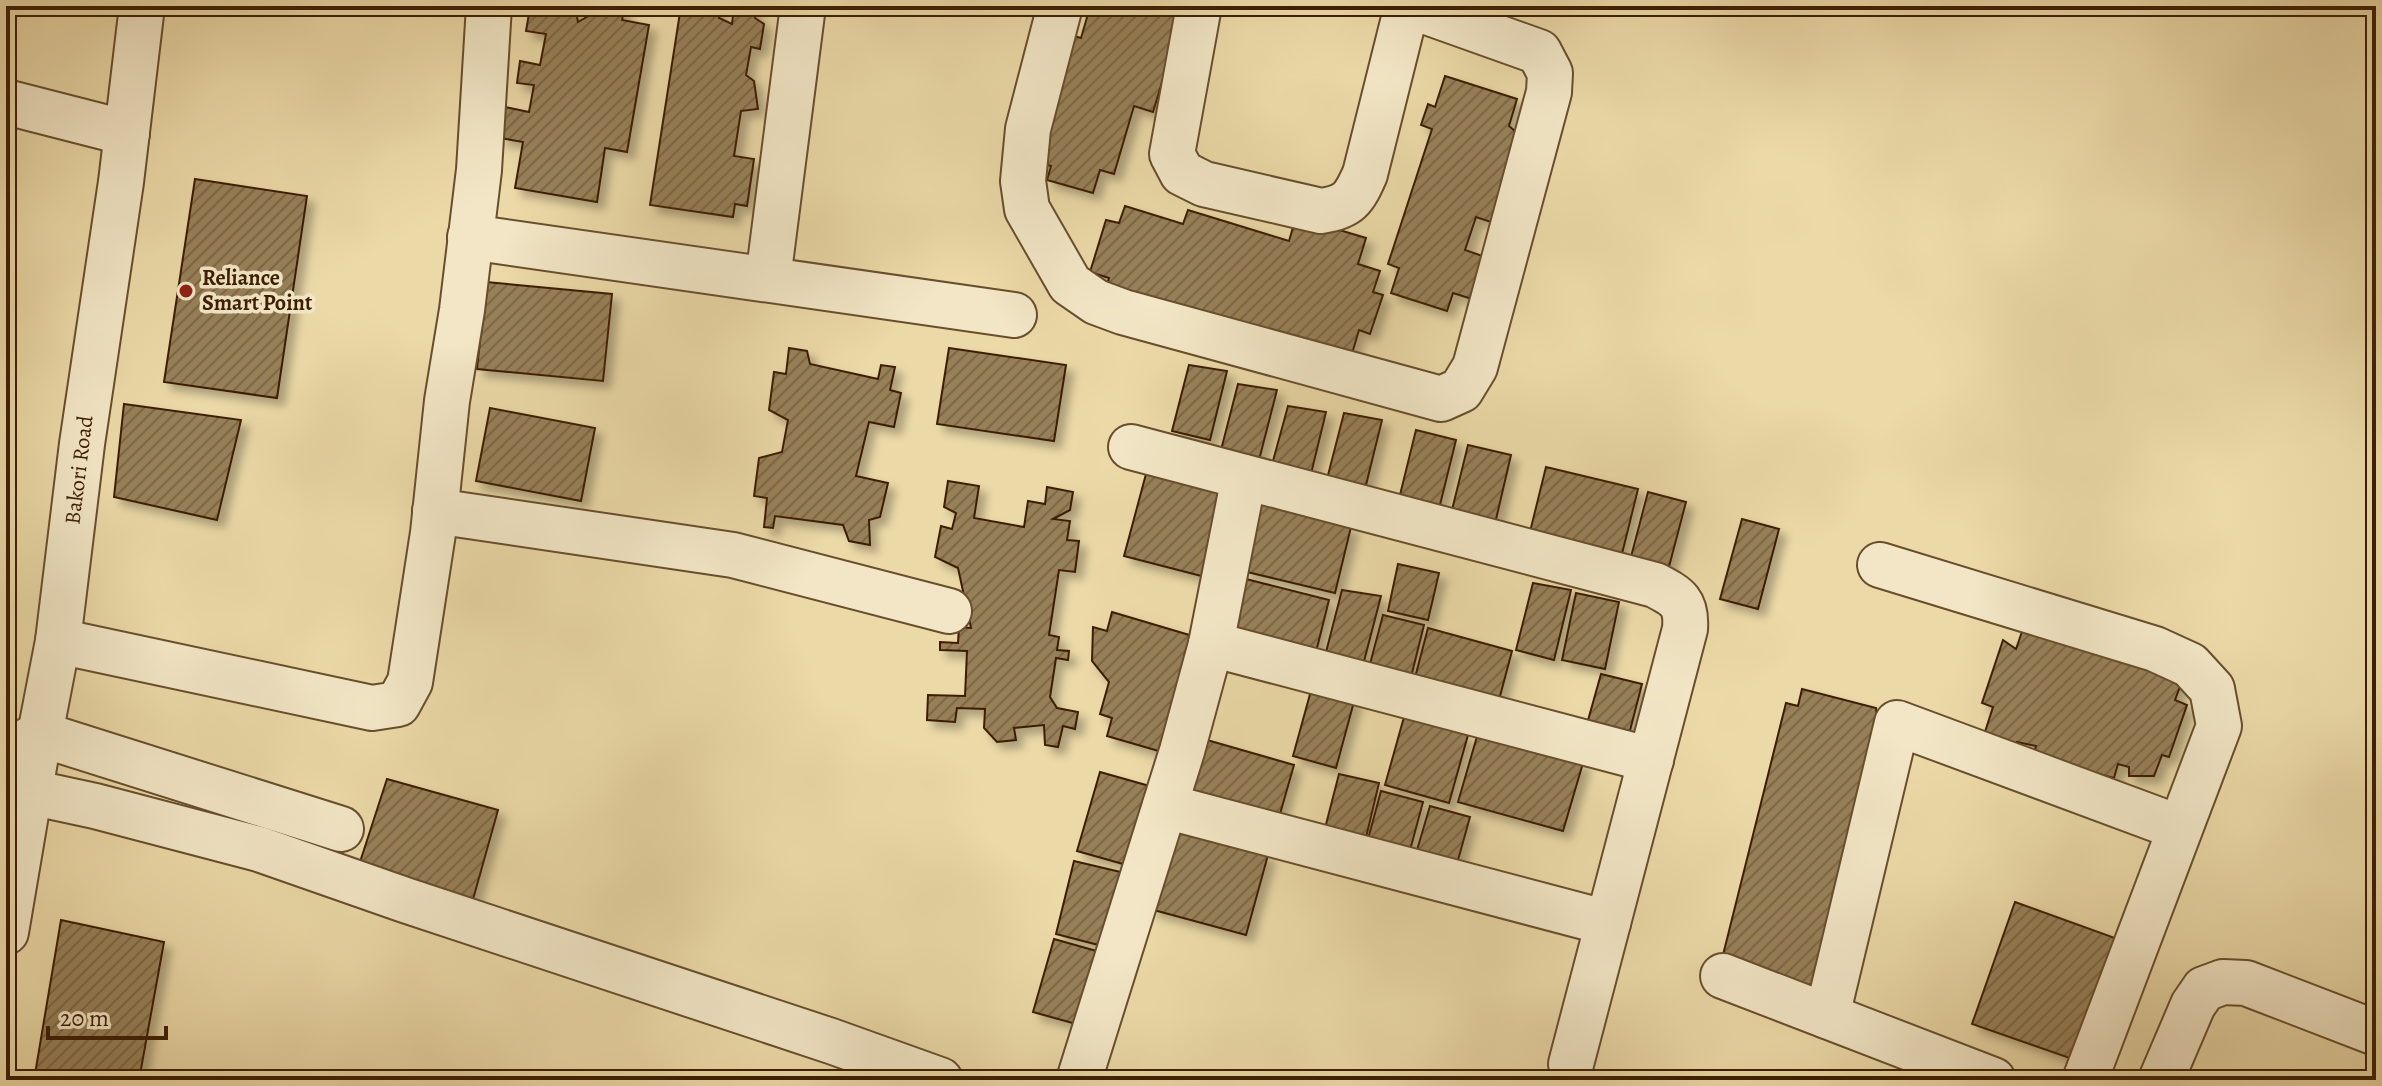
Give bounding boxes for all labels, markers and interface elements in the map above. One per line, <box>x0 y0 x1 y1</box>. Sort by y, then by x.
place label: Reliance Smart Point <box>202 263 313 318</box>
marker: Reliance Smart Point <box>177 282 195 300</box>
street label: Bakori Road <box>57 414 101 526</box>
scale bar <box>48 990 166 1040</box>
text: 20 m <box>60 1002 109 1034</box>

